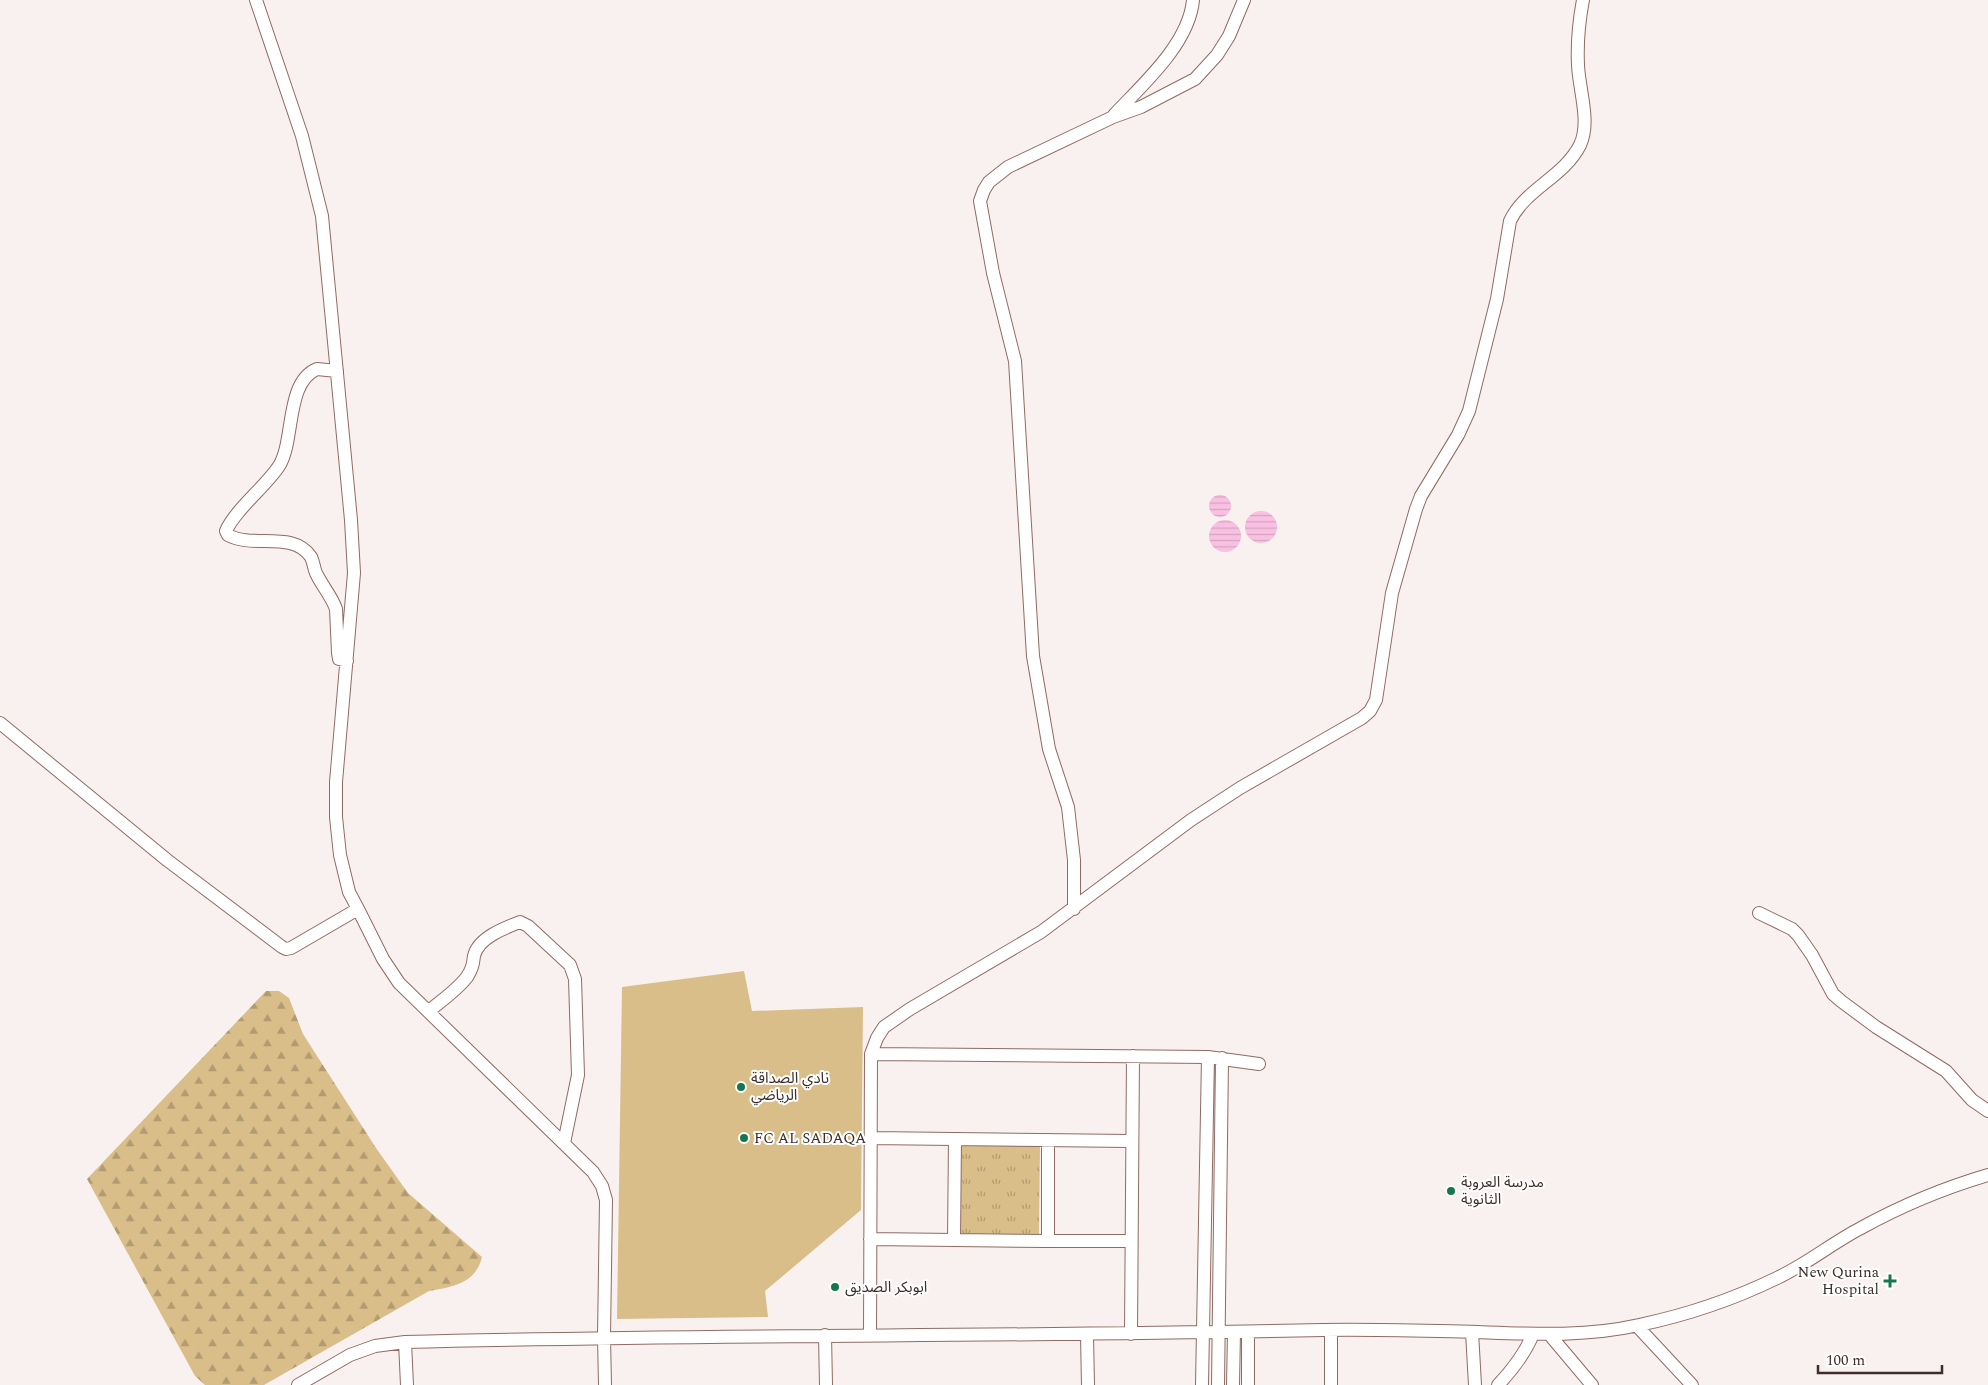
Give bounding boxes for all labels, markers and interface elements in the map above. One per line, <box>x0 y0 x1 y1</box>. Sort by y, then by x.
place label: نادي الصداقة الرياضي <box>751 1067 829 1107</box>
marker: نادي الصداقة الرياضي <box>735 1081 747 1093</box>
place label: FC AL SADAQA <box>754 1127 866 1150</box>
marker: FC AL SADAQA <box>738 1132 750 1144</box>
place label: مدرسة العروبة الثانوية <box>1461 1171 1544 1211</box>
marker: مدرسة العروبة الثانوية <box>1445 1185 1457 1197</box>
place label: New Qurina Hospital <box>1798 1261 1880 1301</box>
marker: New Qurina Hospital <box>1883 1274 1897 1288</box>
place label: ابوبكر الصديق <box>845 1276 927 1299</box>
marker: ابوبكر الصديق <box>829 1281 841 1293</box>
scale bar <box>1818 1342 1942 1374</box>
text: 100 m <box>1826 1349 1865 1372</box>

